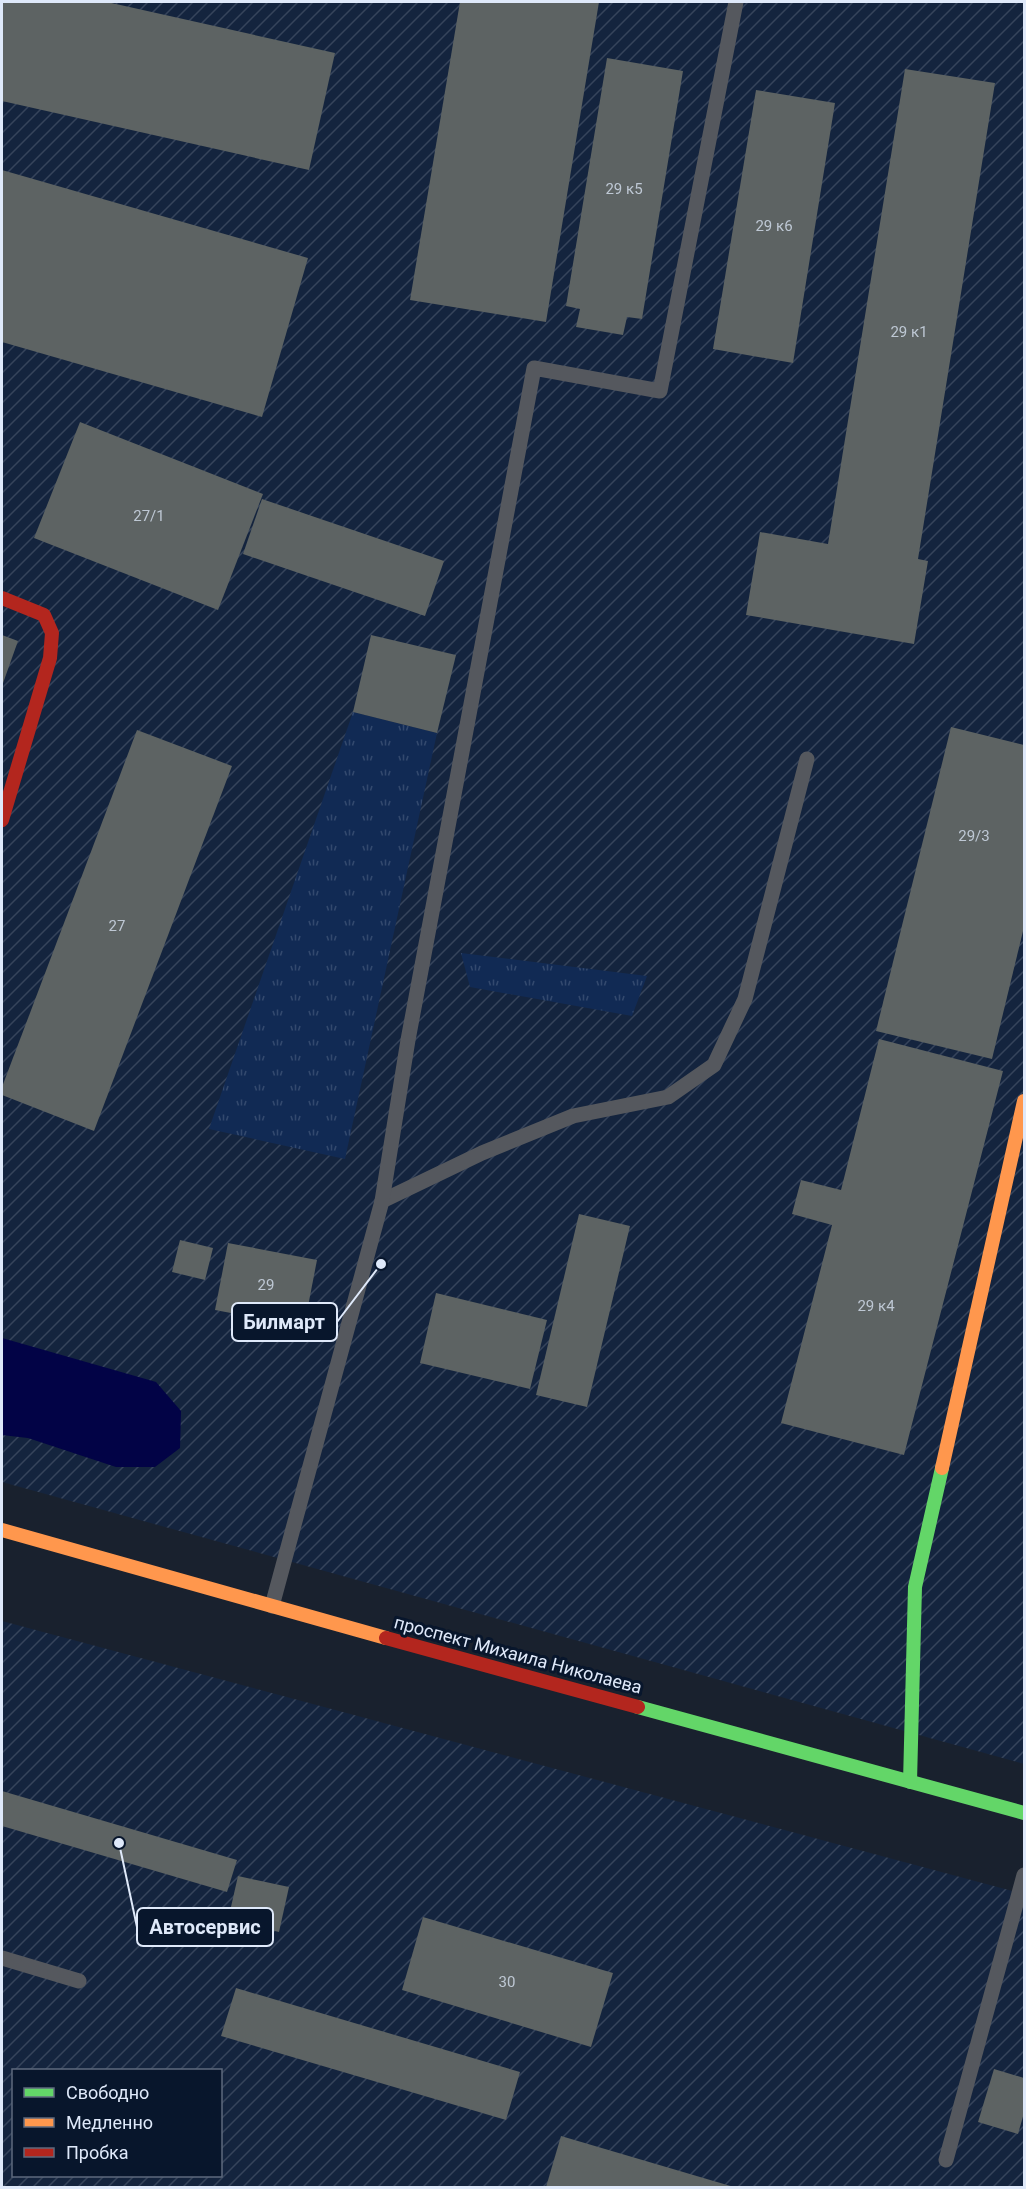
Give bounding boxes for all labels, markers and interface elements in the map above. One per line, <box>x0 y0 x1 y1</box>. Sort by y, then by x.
house number: 29 к5 <box>605 180 643 198</box>
house number: 29 к6 <box>755 217 793 235</box>
house number: 29 к1 <box>890 323 928 341</box>
house number: 27/1 <box>133 507 165 525</box>
house number: 29/3 <box>958 827 990 845</box>
house number: 27 <box>109 917 125 935</box>
house number: 29 <box>258 1276 274 1294</box>
house number: 29 к4 <box>857 1297 895 1315</box>
callout: Билмарт <box>232 1303 337 1341</box>
text: Билмарт <box>243 1310 325 1334</box>
street label: проспект Михаила Николаева <box>392 1611 644 1698</box>
callout: Автосервис <box>137 1908 273 1946</box>
text: Автосервис <box>149 1915 261 1939</box>
house number: 30 <box>499 1973 515 1991</box>
legend <box>12 2069 222 2177</box>
text: Свободно <box>66 2082 149 2103</box>
text: Медленно <box>66 2112 153 2133</box>
text: Пробка <box>66 2142 129 2163</box>

